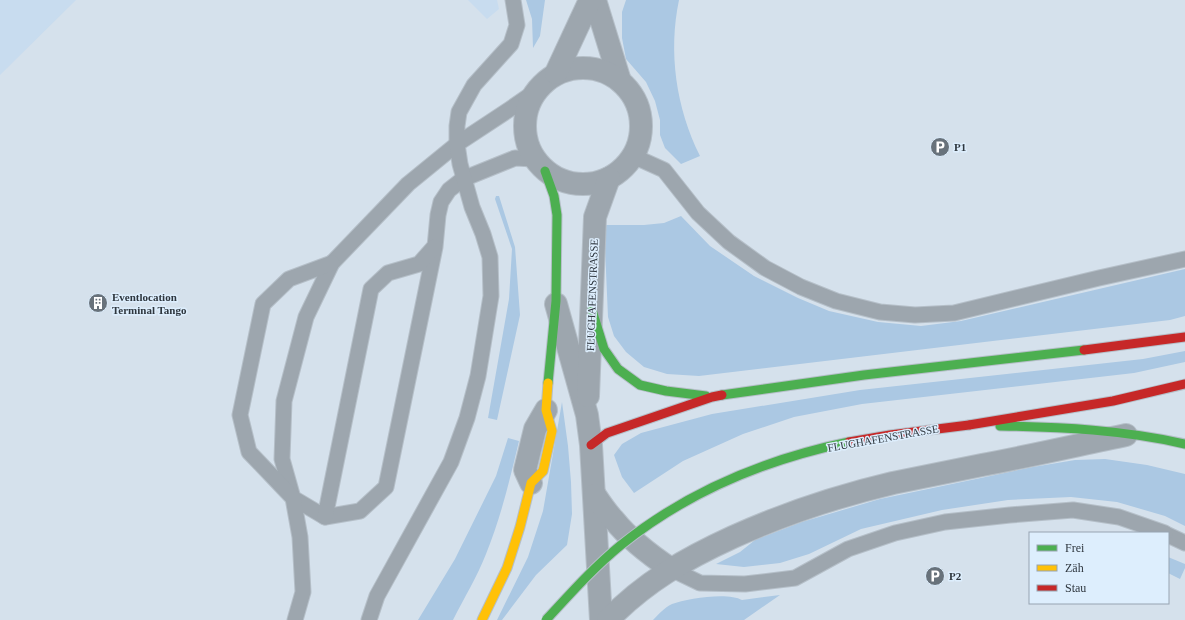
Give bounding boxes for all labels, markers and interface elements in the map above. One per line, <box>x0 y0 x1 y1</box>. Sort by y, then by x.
parking icon: P1 <box>929 136 951 158</box>
place label: P1 <box>954 141 966 153</box>
street label: FLUGHAFENSTRASSE <box>584 238 600 351</box>
place label: Eventlocation Terminal Tango <box>112 291 187 316</box>
building icon: Eventlocation Terminal Tango <box>87 292 109 314</box>
street label: FLUGHAFENSTRASSE <box>827 422 940 454</box>
legend <box>1029 532 1169 604</box>
text: Frei <box>1065 541 1085 555</box>
text: Zäh <box>1065 561 1084 575</box>
parking icon: P2 <box>924 565 946 587</box>
place label: P2 <box>949 570 962 582</box>
text: Stau <box>1065 581 1086 595</box>

